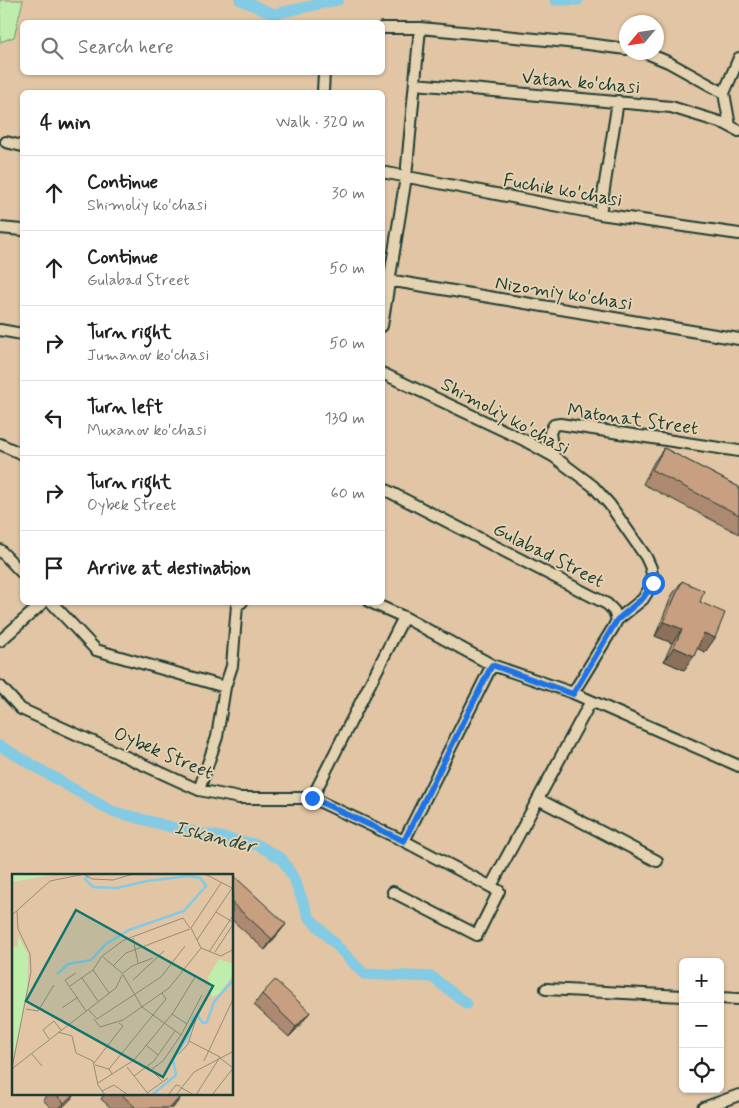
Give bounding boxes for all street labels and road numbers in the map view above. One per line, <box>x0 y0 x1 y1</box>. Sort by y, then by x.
street label: Vatan ko'chasi <box>521 65 641 100</box>
street label: Fuchik ko'chasi <box>501 168 624 213</box>
street label: Nizomiy ko'chasi <box>493 270 634 318</box>
street label: Shimoliy ko'chasi <box>436 372 574 462</box>
street label: Matonat Street <box>566 398 700 441</box>
street label: Gulabad Street <box>488 517 608 594</box>
street label: Oybek Street <box>109 721 217 787</box>

